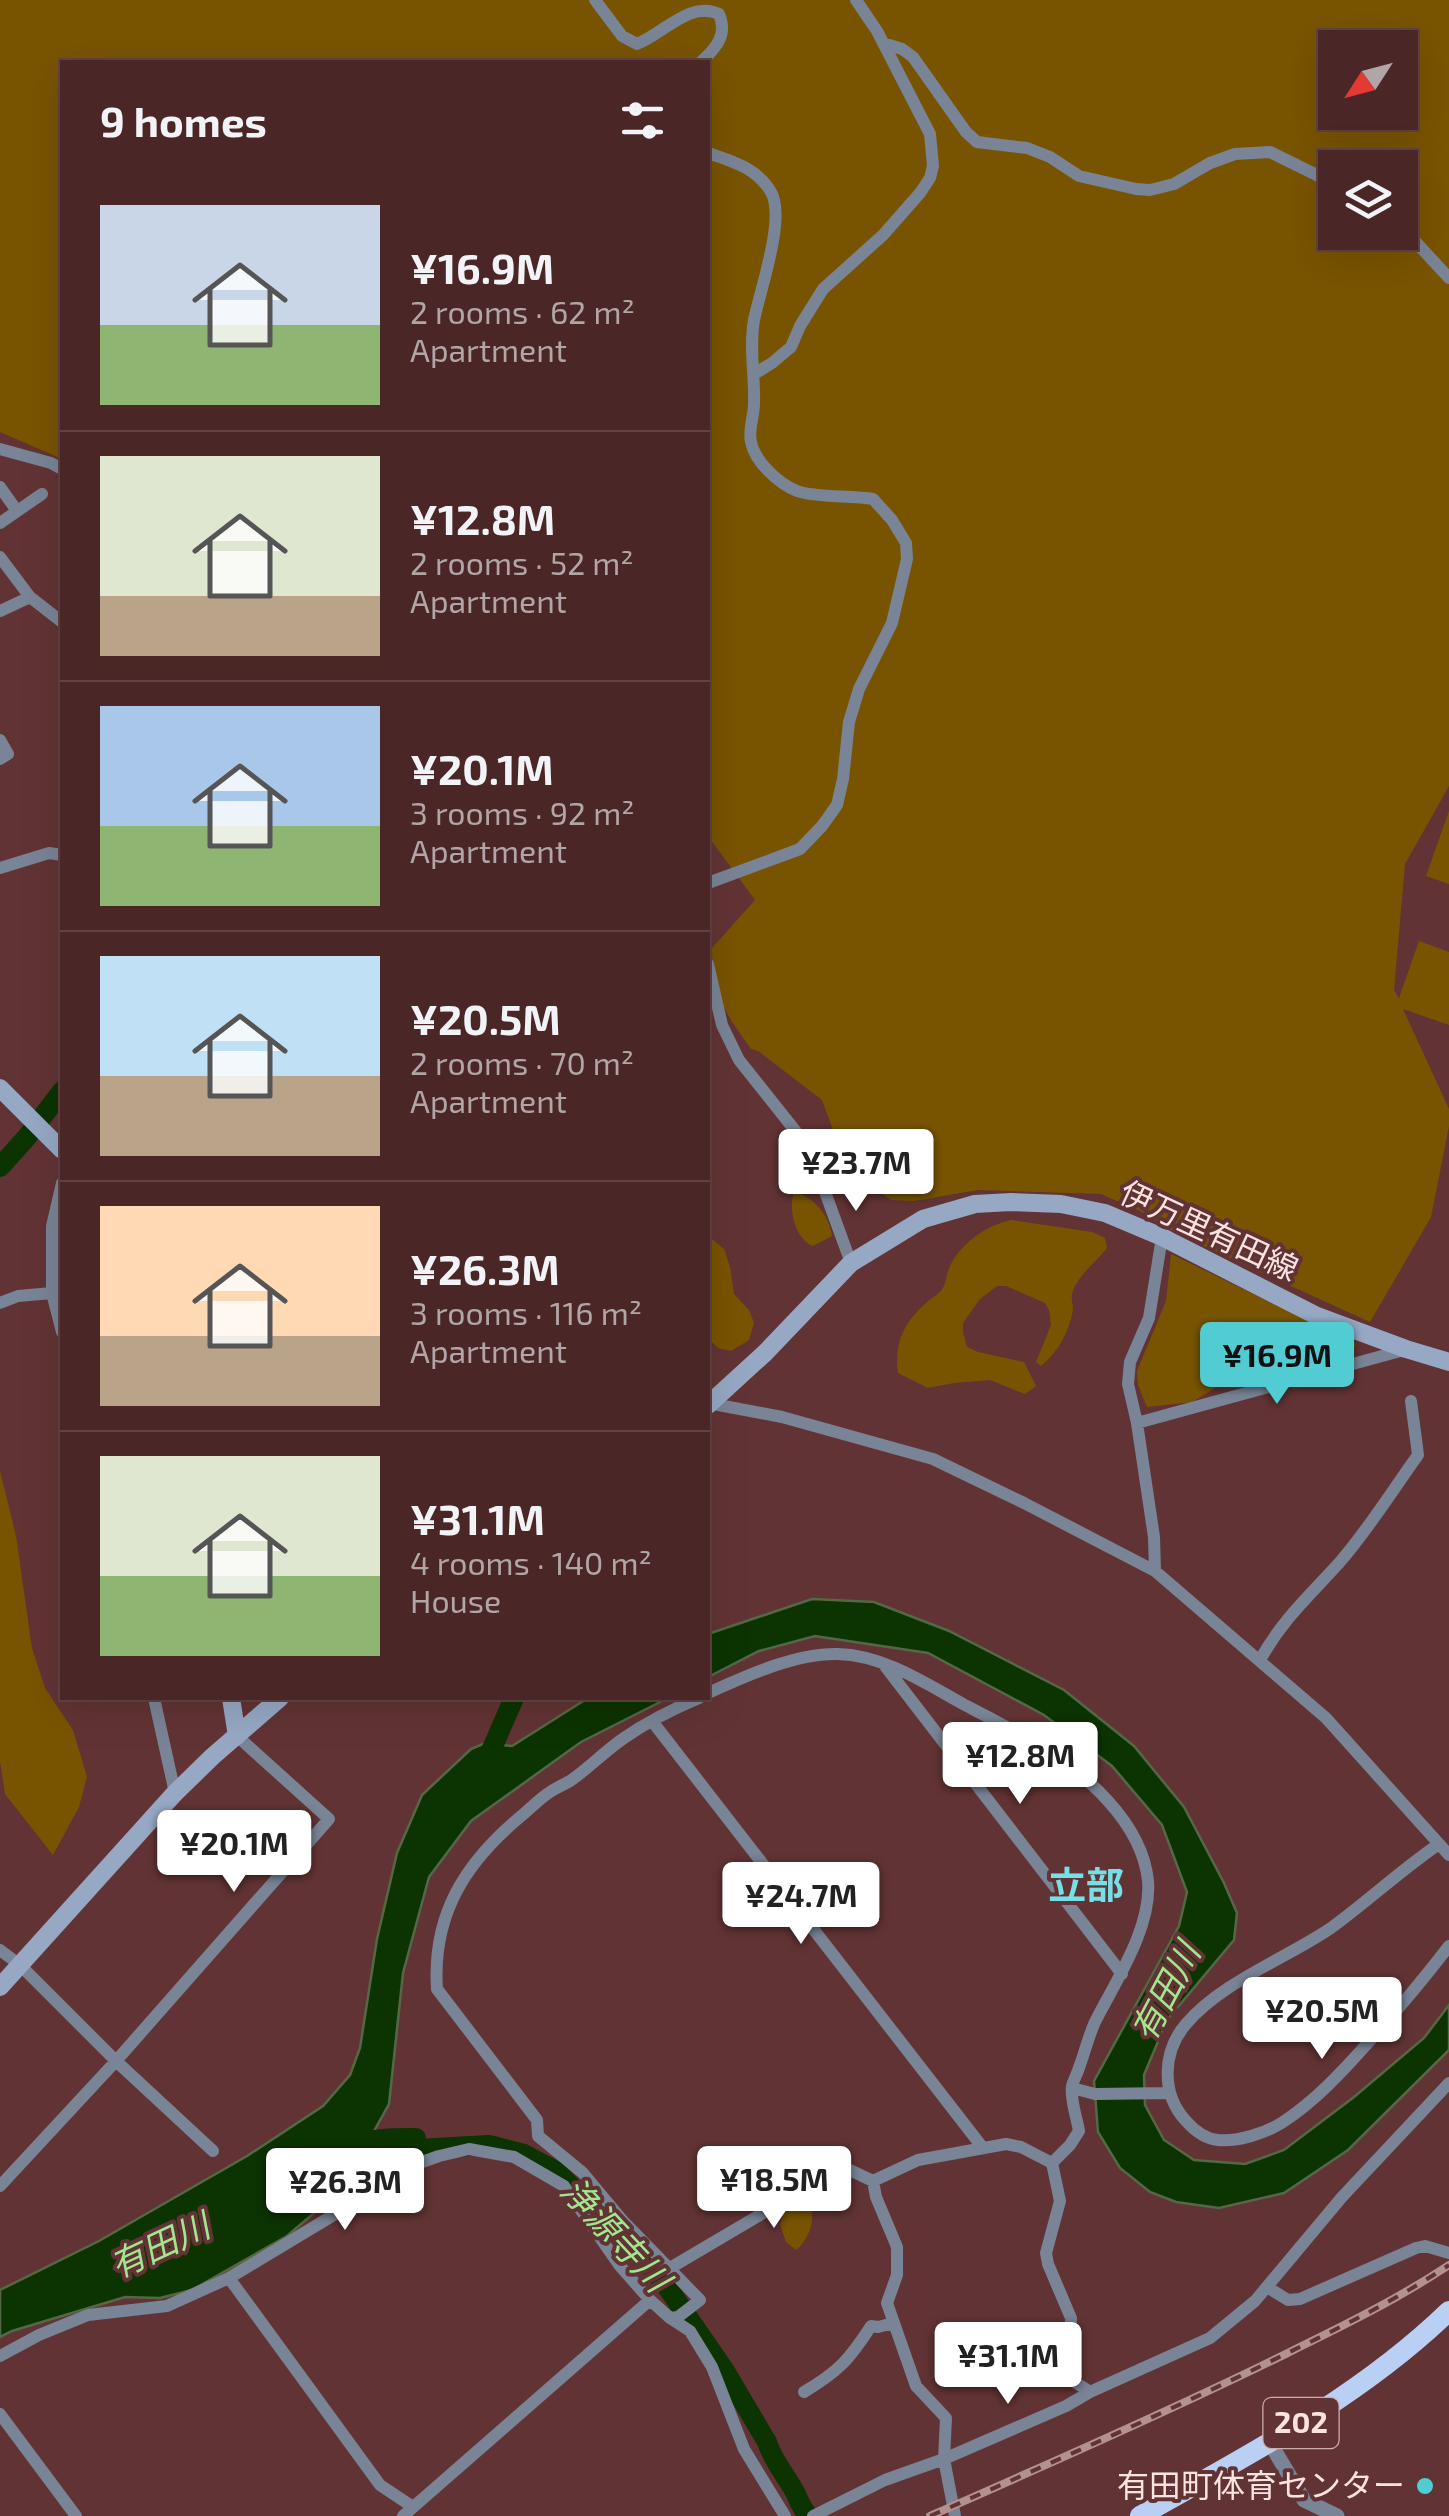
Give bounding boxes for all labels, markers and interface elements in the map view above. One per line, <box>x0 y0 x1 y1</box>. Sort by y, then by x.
north arrow <box>1318 30 1418 130</box>
map controls <box>1318 30 1418 250</box>
icon: filters <box>615 93 670 148</box>
text: 9 homes <box>100 95 267 145</box>
button: layers <box>1318 150 1418 250</box>
text: ¥16.9M <box>410 242 554 292</box>
icon: home <box>180 245 300 365</box>
text: 2 rooms · 62 m² <box>410 292 635 330</box>
text: Apartment <box>410 330 567 368</box>
text: ¥12.8M <box>410 493 555 543</box>
icon: home <box>180 496 300 616</box>
text: 2 rooms · 52 m² <box>410 543 634 581</box>
text: Apartment <box>410 581 567 619</box>
text: ¥20.1M <box>410 743 554 793</box>
icon: home <box>180 746 300 866</box>
text: 3 rooms · 92 m² <box>410 793 635 831</box>
text: Apartment <box>410 831 567 869</box>
text: ¥20.5M <box>410 993 561 1043</box>
icon: home <box>180 996 300 1116</box>
text: 2 rooms · 70 m² <box>410 1043 634 1081</box>
text: Apartment <box>410 1081 567 1119</box>
pin: ¥23.7M <box>775 1129 937 1214</box>
text: ¥23.7M <box>801 1142 911 1180</box>
street label: 伊万里有田線 <box>1115 1171 1305 1287</box>
text: ¥26.3M <box>410 1243 560 1293</box>
icon: home <box>180 1246 300 1366</box>
text: 3 rooms · 116 m² <box>410 1293 642 1331</box>
pin: ¥16.9M <box>1196 1322 1358 1407</box>
text: Apartment <box>410 1331 567 1369</box>
text: ¥16.9M <box>1222 1335 1332 1373</box>
text: ¥31.1M <box>410 1493 545 1543</box>
icon: home <box>180 1496 300 1616</box>
text: 4 rooms · 140 m² <box>410 1543 652 1581</box>
text: House <box>410 1581 501 1619</box>
pin: ¥12.8M <box>939 1722 1101 1807</box>
text: ¥12.8M <box>965 1735 1075 1773</box>
pin: ¥20.1M <box>153 1810 315 1895</box>
text: ¥20.1M <box>179 1823 289 1861</box>
district label: 立部 <box>1048 1861 1124 1907</box>
pin: ¥24.7M <box>720 1862 882 1947</box>
text: ¥24.7M <box>744 1875 858 1913</box>
water label: 有田川 <box>1121 1931 1209 2047</box>
pin: ¥20.5M <box>1241 1977 1403 2062</box>
text: ¥20.5M <box>1265 1990 1379 2028</box>
pin: ¥18.5M <box>693 2146 855 2231</box>
pin: ¥26.3M <box>264 2148 426 2233</box>
text: ¥18.5M <box>719 2159 829 2197</box>
text: ¥26.3M <box>288 2161 402 2199</box>
water label: 浄源寺川 <box>553 2168 682 2302</box>
water label: 有田川 <box>103 2201 219 2285</box>
pin: ¥31.1M <box>927 2322 1089 2407</box>
text: ¥31.1M <box>957 2335 1059 2373</box>
road number: 202 <box>1264 2398 1338 2448</box>
place label: 有田町体育センター <box>1117 2465 1405 2503</box>
marker: 有田町体育センター <box>1414 2475 1436 2497</box>

